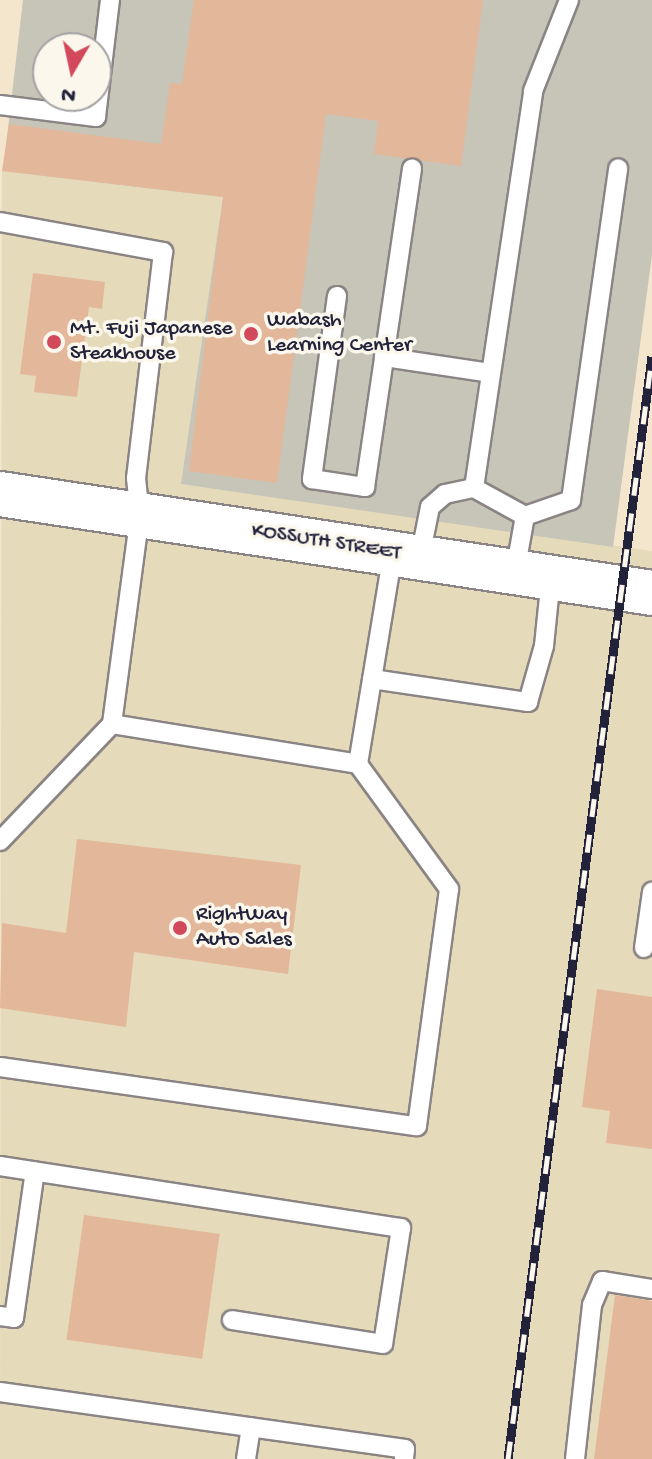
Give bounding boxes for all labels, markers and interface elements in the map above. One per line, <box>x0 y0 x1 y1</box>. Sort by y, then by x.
north arrow <box>32 32 112 112</box>
text: N <box>59 80 78 108</box>
place label: Wabash Learning Center <box>267 308 412 360</box>
place label: Mt. Fuji Japanese Steakhouse <box>70 316 233 368</box>
marker: Wabash Learning Center <box>242 325 260 343</box>
marker: Mt. Fuji Japanese Steakhouse <box>45 333 63 351</box>
street label: KOSSUTH STREET <box>249 518 403 568</box>
place label: RightWay Auto Sales <box>196 902 292 954</box>
marker: RightWay Auto Sales <box>171 919 189 937</box>

